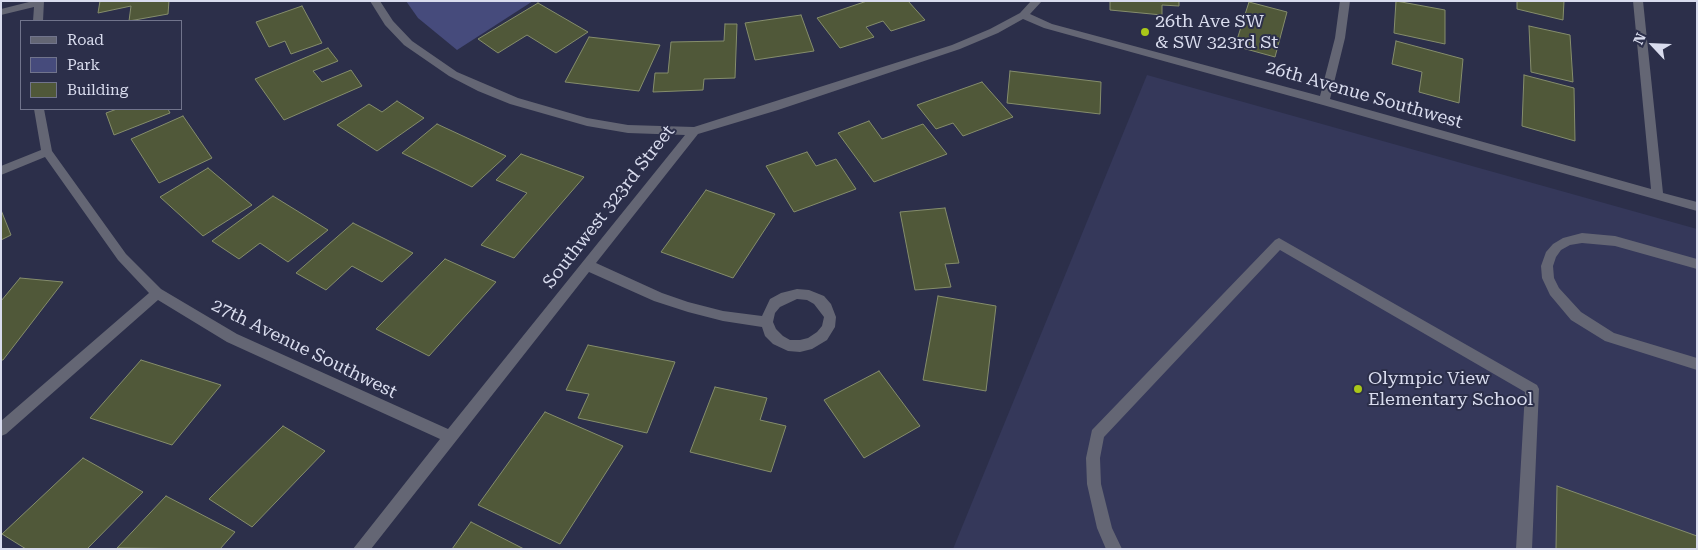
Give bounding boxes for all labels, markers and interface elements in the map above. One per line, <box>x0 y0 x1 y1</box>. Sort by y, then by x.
place label: 26th Ave SW & SW 323rd St <box>1155 11 1278 54</box>
legend <box>20 20 182 110</box>
north arrow <box>1628 20 1678 70</box>
marker: 26th Ave SW & SW 323rd St <box>1139 26 1151 38</box>
text: N <box>1630 30 1649 47</box>
text: Road <box>67 31 104 49</box>
text: Park <box>67 56 100 74</box>
street label: 26th Avenue Southwest <box>1263 57 1465 133</box>
text: Building <box>67 81 128 99</box>
street label: Southwest 323rd Street <box>539 121 679 293</box>
street label: 27th Avenue Southwest <box>208 295 400 403</box>
place label: Olympic View Elementary School <box>1368 368 1533 410</box>
marker: Olympic View Elementary School <box>1352 383 1364 395</box>

